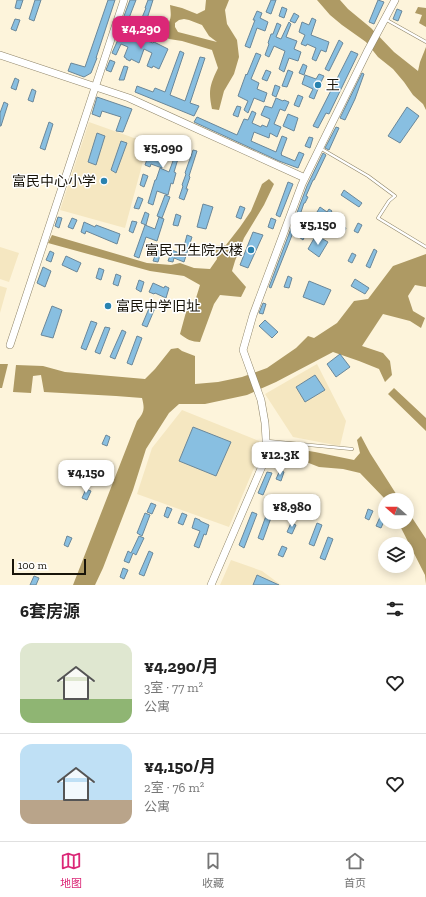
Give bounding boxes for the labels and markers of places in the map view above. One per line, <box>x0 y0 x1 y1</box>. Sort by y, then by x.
pin: ¥4,290 <box>108 16 174 50</box>
place label: 王 <box>326 77 340 94</box>
marker: 王 <box>313 80 323 90</box>
pin: ¥5,090 <box>130 135 196 169</box>
place label: 富民中心小学 <box>12 173 96 190</box>
marker: 富民中心小学 <box>99 176 109 186</box>
pin: ¥5,150 <box>285 212 351 246</box>
place label: 富民卫生院大楼 <box>145 242 243 259</box>
marker: 富民卫生院大楼 <box>246 245 256 255</box>
place label: 富民中学旧址 <box>116 298 200 315</box>
marker: 富民中学旧址 <box>103 301 113 311</box>
pin: ¥12.3K <box>247 442 313 476</box>
pin: ¥4,150 <box>53 460 119 494</box>
pin: ¥8,980 <box>259 494 325 528</box>

